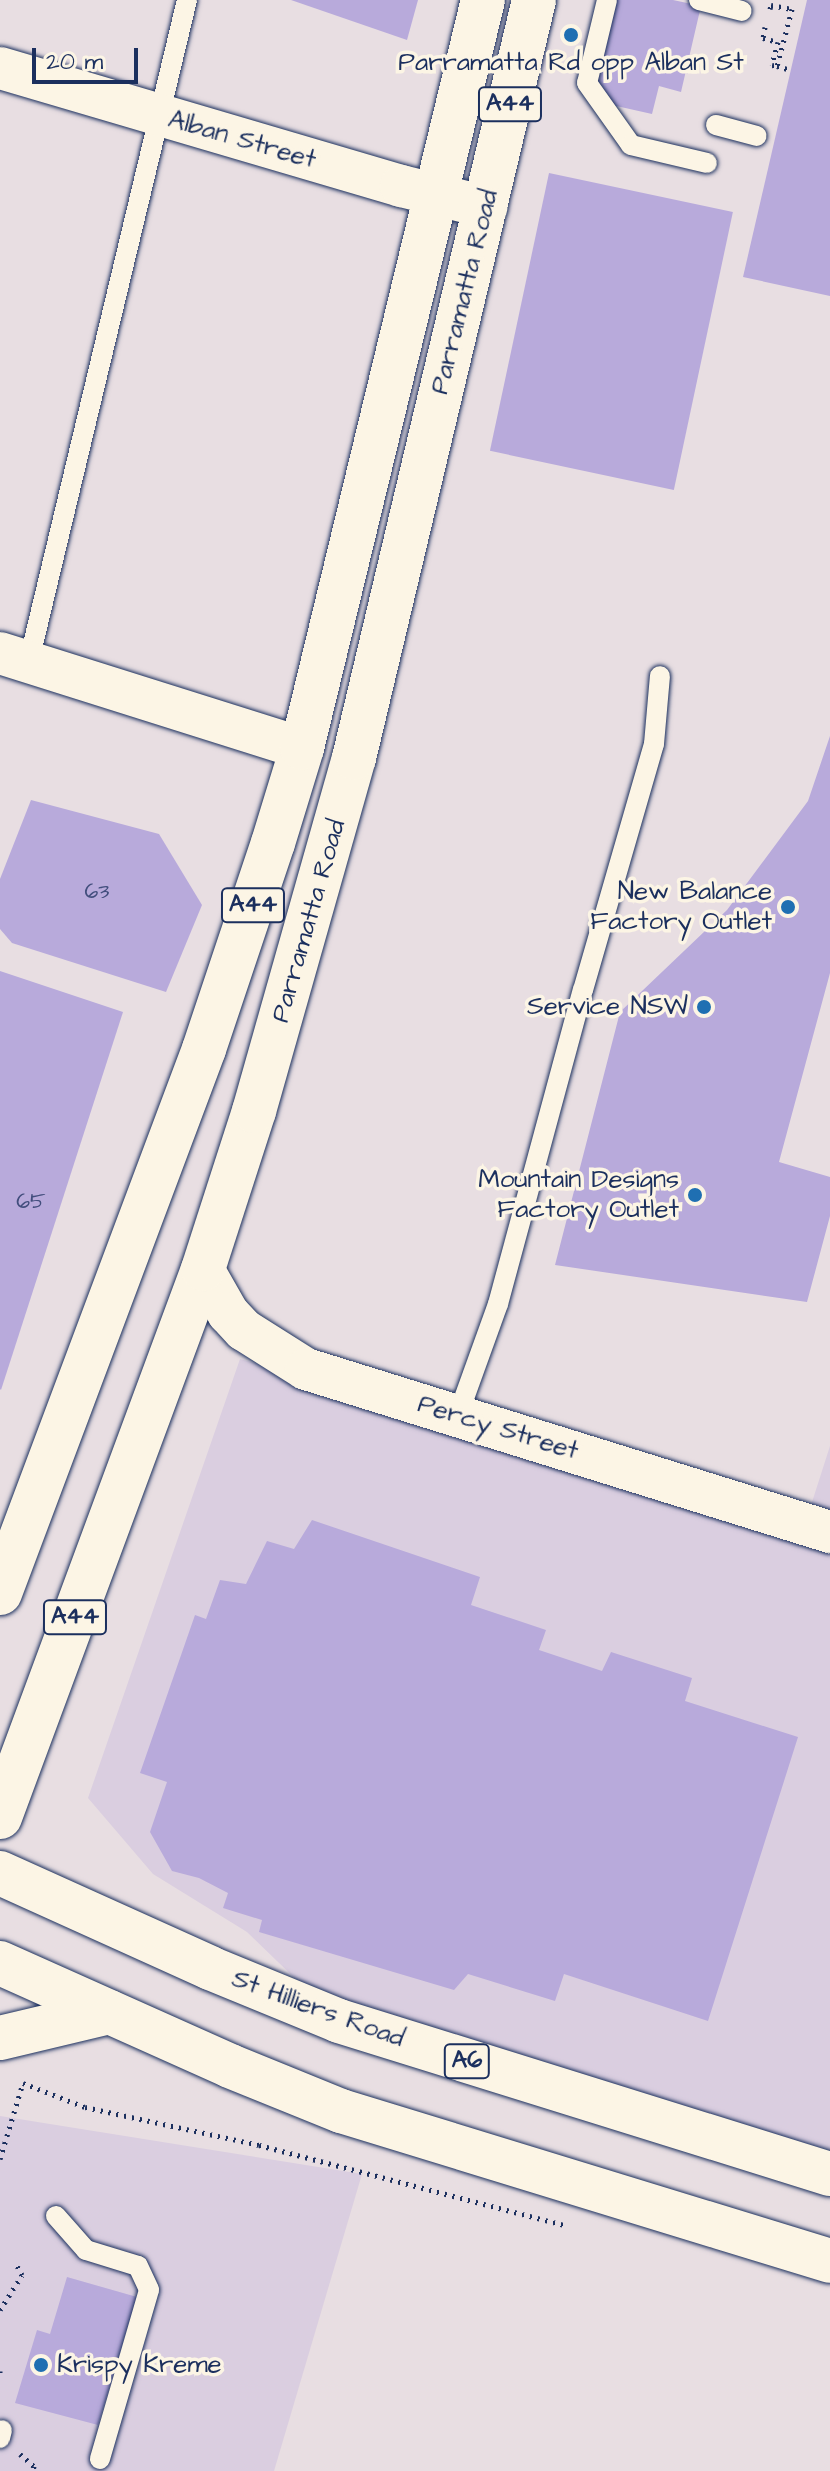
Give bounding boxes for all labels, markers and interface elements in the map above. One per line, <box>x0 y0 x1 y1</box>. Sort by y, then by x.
marker: Parramatta Rd opp Alban St <box>562 26 580 44</box>
scale bar <box>36 32 142 82</box>
text: 20 m <box>46 45 103 79</box>
place label: Parramatta Rd opp Alban St <box>398 47 744 79</box>
road number: A44 <box>476 84 544 124</box>
street label: Alban Street <box>165 104 319 176</box>
street label: Parramatta Road <box>425 187 505 397</box>
street label: Parramatta Road <box>265 816 353 1026</box>
place label: New Balance Factory Outlet <box>590 876 772 938</box>
house number: 63 <box>85 879 109 905</box>
road number: A44 <box>219 885 287 925</box>
marker: New Balance Factory Outlet <box>779 898 797 916</box>
place label: Service NSW <box>527 991 688 1023</box>
marker: Service NSW <box>695 998 713 1016</box>
place label: Mountain Designs Factory Outlet <box>478 1164 679 1226</box>
marker: Mountain Designs Factory Outlet <box>686 1186 704 1204</box>
house number: 65 <box>16 1189 46 1215</box>
street label: Percy Street <box>414 1389 582 1467</box>
road number: A44 <box>41 1597 109 1637</box>
street label: St Hilliers Road <box>228 1963 408 2055</box>
road number: A6 <box>443 2041 491 2081</box>
place label: Krispy Kreme <box>57 2349 222 2381</box>
marker: Krispy Kreme <box>32 2356 50 2374</box>

